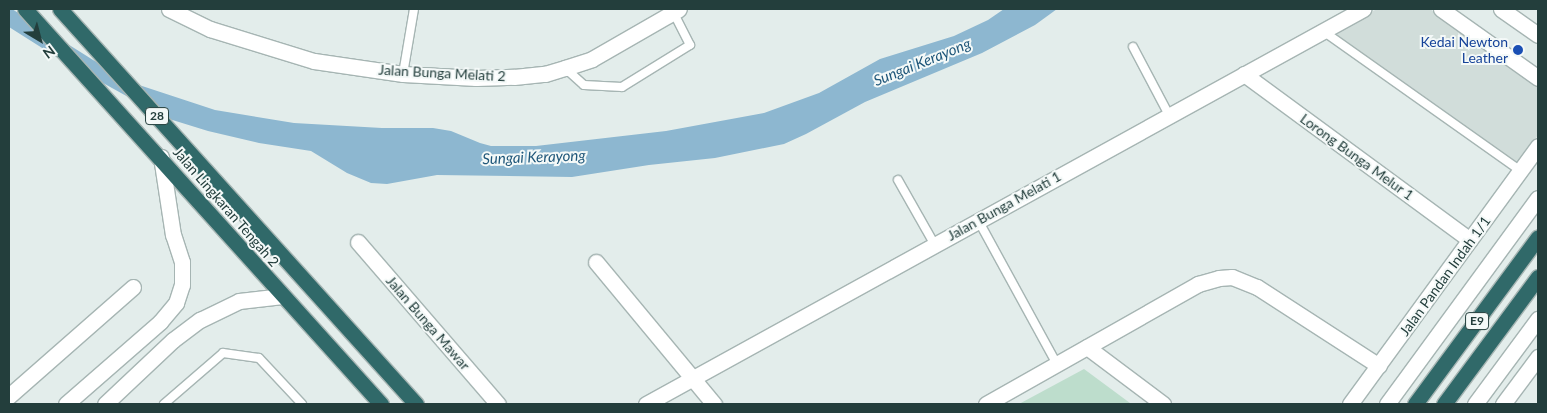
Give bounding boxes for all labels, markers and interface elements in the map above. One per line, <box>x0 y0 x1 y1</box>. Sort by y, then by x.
north arrow <box>15 15 65 65</box>
water label: Sungai Kerayong <box>871 34 973 90</box>
place label: Kedai Newton Leather <box>1421 34 1508 66</box>
text: N <box>40 42 59 62</box>
marker: Kedai Newton Leather <box>1512 44 1524 56</box>
street label: Jalan Bunga Melati 2 <box>378 61 506 85</box>
road number: 28 <box>144 106 170 125</box>
street label: Lorong Bunga Melur 1 <box>1297 110 1417 204</box>
street label: Jalan Lingkaran Tengah 2 <box>170 144 282 270</box>
water label: Sungai Kerayong <box>482 146 586 168</box>
street label: Jalan Bunga Melati 1 <box>944 168 1064 244</box>
street label: Jalan Pandan Indah 1/1 <box>1396 213 1494 339</box>
street label: Jalan Bunga Mawar <box>383 272 473 374</box>
road number: E9 <box>1464 312 1490 331</box>

